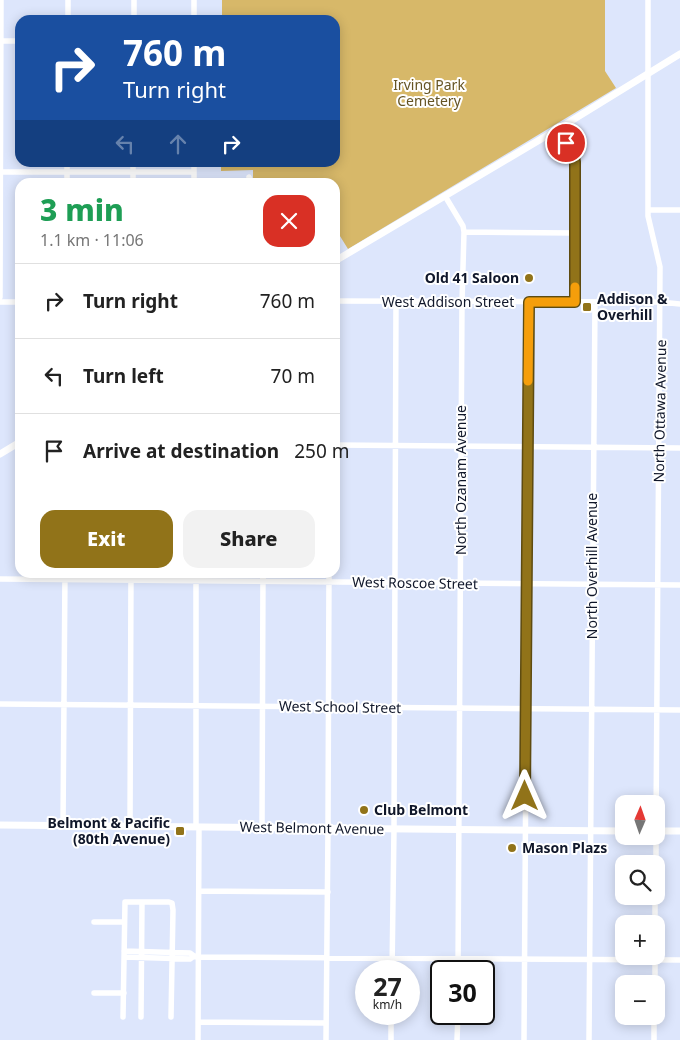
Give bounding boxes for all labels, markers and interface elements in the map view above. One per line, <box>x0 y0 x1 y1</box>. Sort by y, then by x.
text: 760 m <box>123 29 226 76</box>
icon: right <box>40 35 105 100</box>
text: Turn right <box>123 74 226 104</box>
park label: Irving Park Cemetery <box>393 75 465 110</box>
pin <box>545 122 587 164</box>
icon: arrive <box>552 129 580 157</box>
icon: left <box>111 130 139 158</box>
icon: ahead <box>164 130 192 158</box>
icon: right <box>217 130 245 158</box>
text: 3 min <box>40 189 124 230</box>
button: close <box>263 195 315 247</box>
text: 1.1 km · 11:06 <box>40 229 144 251</box>
place label: Old 41 Saloon <box>425 268 519 287</box>
marker: Old 41 Saloon <box>523 272 535 284</box>
icon: right <box>40 287 68 315</box>
text: Turn right <box>83 288 178 314</box>
text: 760 m <box>260 288 315 314</box>
place label: Addison & Overhill <box>597 289 668 324</box>
street label: West Addison Street <box>382 292 514 311</box>
marker: Addison & Overhill <box>581 301 593 313</box>
street label: North Ottawa Avenue <box>649 339 670 483</box>
icon: left <box>40 362 68 390</box>
text: Turn left <box>83 363 164 389</box>
text: 70 m <box>271 363 315 389</box>
street label: North Ozanam Avenue <box>451 405 470 555</box>
icon: arrive <box>40 437 68 465</box>
text: Arrive at destination <box>83 438 279 464</box>
text: 250 m <box>294 438 350 464</box>
street label: North Overhill Avenue <box>582 493 601 639</box>
button: Exit <box>40 510 173 568</box>
button: Share <box>183 510 315 568</box>
street label: West Roscoe Street <box>352 572 478 593</box>
street label: West School Street <box>279 696 401 717</box>
position arrow <box>498 769 550 821</box>
north arrow <box>615 795 665 845</box>
map controls <box>615 795 665 1025</box>
place label: Club Belmont <box>374 800 468 819</box>
marker: Club Belmont <box>358 804 370 816</box>
place label: Belmont & Pacific (80th Avenue) <box>48 813 170 848</box>
street label: West Belmont Avenue <box>239 817 385 838</box>
marker: Belmont & Pacific (80th Avenue) <box>174 825 186 837</box>
place label: Mason Plazs <box>522 838 607 857</box>
marker: Mason Plazs <box>506 842 518 854</box>
button: search <box>615 855 665 905</box>
button: + <box>615 915 665 965</box>
speed limit sign: 30 <box>430 960 495 1025</box>
text: 27 <box>373 969 402 1003</box>
button: − <box>615 975 665 1025</box>
text: km/h <box>373 996 402 1013</box>

